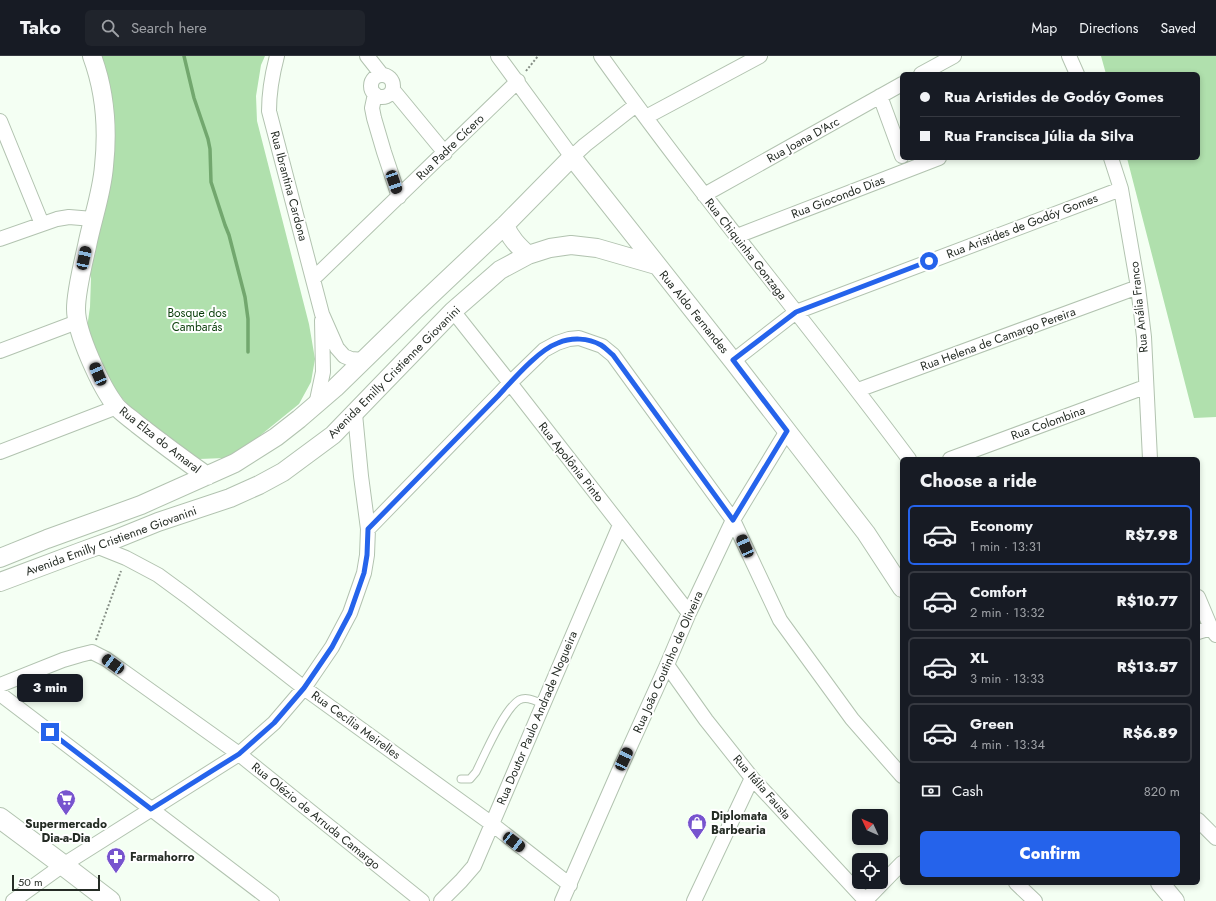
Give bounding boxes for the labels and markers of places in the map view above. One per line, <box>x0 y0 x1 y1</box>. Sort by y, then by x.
supermarket icon: Supermercado Dia-a-Dia <box>55 788 77 816</box>
place label: Diplomata Barbearia <box>711 807 767 839</box>
shop icon: Diplomata Barbearia <box>686 812 708 840</box>
place label: Supermercado Dia-a-Dia <box>25 815 107 847</box>
pharmacy icon: Farmahorro <box>105 846 127 874</box>
place label: Farmahorro <box>130 848 195 866</box>

